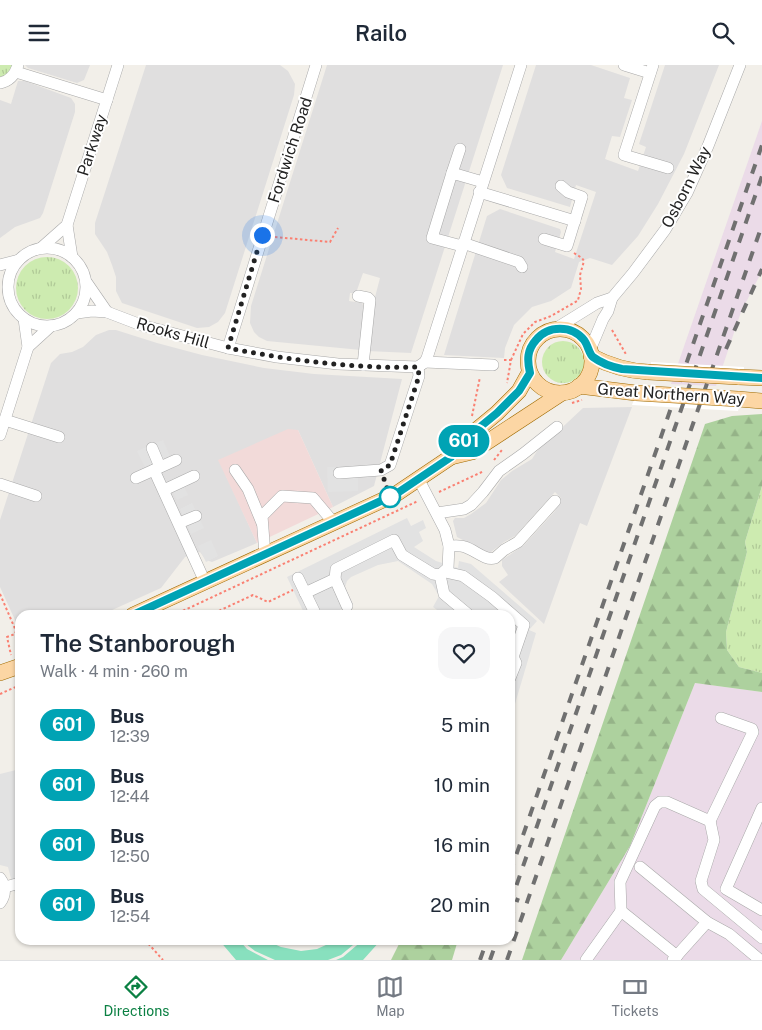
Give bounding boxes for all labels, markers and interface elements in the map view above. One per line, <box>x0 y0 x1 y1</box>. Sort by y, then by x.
icon: menu <box>25 19 53 47</box>
icon: search <box>709 19 737 47</box>
text: Railo <box>355 20 407 46</box>
street label: Fordwich Road <box>264 95 316 205</box>
street label: Parkway <box>73 111 111 178</box>
street label: Osborn Way <box>657 143 715 231</box>
your location <box>250 223 275 248</box>
street label: Rooks Hill <box>134 314 212 353</box>
street label: Great Northern Way <box>597 379 746 409</box>
line badge: 601 <box>435 425 493 457</box>
text: 601 <box>448 430 480 451</box>
unlabelled marker <box>379 486 401 508</box>
button: heart <box>438 627 490 679</box>
text: The Stanborough <box>40 629 235 657</box>
text: Walk · 4 min · 260 m <box>40 662 188 681</box>
text: Bus <box>110 705 144 727</box>
text: 601 <box>52 714 83 735</box>
text: 5 min <box>441 714 490 736</box>
text: 12:39 <box>110 727 150 746</box>
text: Bus <box>110 765 144 787</box>
text: 601 <box>52 774 83 795</box>
text: 10 min <box>434 774 490 796</box>
text: 12:44 <box>110 787 150 806</box>
text: Bus <box>110 825 144 847</box>
text: 601 <box>52 834 83 855</box>
text: 16 min <box>434 834 490 856</box>
text: 12:50 <box>110 847 150 866</box>
text: Bus <box>110 885 144 907</box>
text: 601 <box>52 894 83 915</box>
text: 20 min <box>430 894 490 916</box>
text: 12:54 <box>110 907 150 926</box>
tab: Directions <box>103 973 169 1019</box>
tab: Map <box>376 973 405 1019</box>
tab: Tickets <box>612 973 659 1019</box>

